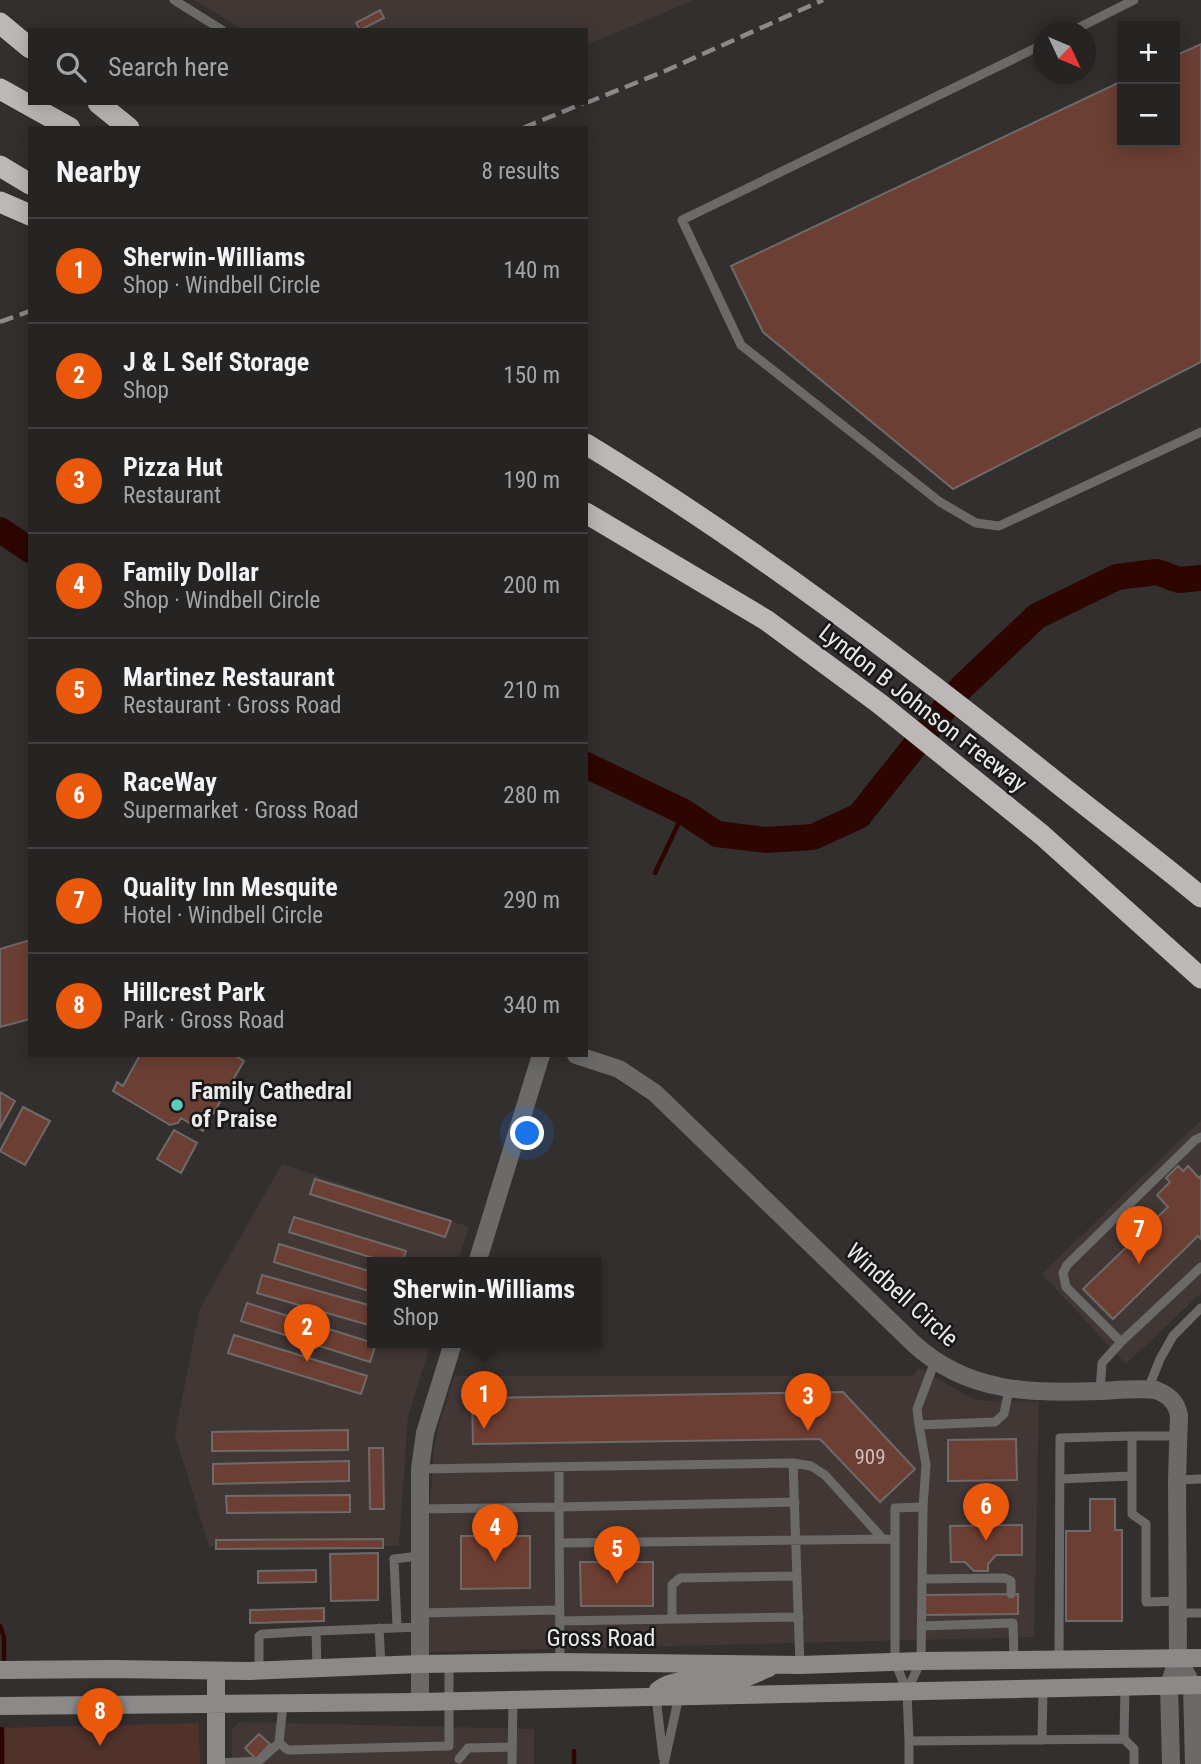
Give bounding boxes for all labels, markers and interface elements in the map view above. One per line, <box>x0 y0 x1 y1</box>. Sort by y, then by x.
north arrow <box>1033 21 1096 84</box>
map controls <box>1117 21 1180 147</box>
button: + <box>1117 21 1180 84</box>
search box <box>28 28 588 105</box>
icon: search <box>52 48 90 86</box>
text: Search here <box>108 52 229 82</box>
button: − <box>1117 84 1180 147</box>
text: Nearby <box>56 154 141 189</box>
text: 8 results <box>482 158 560 185</box>
text: Sherwin-Williams <box>123 242 305 272</box>
text: 1 <box>73 257 85 284</box>
text: 140 m <box>503 257 560 284</box>
text: Shop · Windbell Circle <box>123 272 320 299</box>
text: J & L Self Storage <box>123 347 309 377</box>
text: 2 <box>73 362 85 389</box>
text: 150 m <box>503 362 560 389</box>
text: Shop <box>123 377 169 404</box>
text: Pizza Hut <box>123 452 223 482</box>
text: 3 <box>73 467 85 494</box>
text: 190 m <box>503 467 560 494</box>
text: Restaurant <box>123 482 221 509</box>
text: Family Dollar <box>123 557 259 587</box>
text: 4 <box>73 572 85 599</box>
text: 200 m <box>503 572 560 599</box>
text: Shop · Windbell Circle <box>123 587 320 614</box>
street label: Lyndon B Johnson Freeway <box>814 618 1032 798</box>
text: Martinez Restaurant <box>123 662 335 692</box>
text: 5 <box>73 677 85 704</box>
text: 210 m <box>503 677 560 704</box>
text: Restaurant · Gross Road <box>123 692 341 719</box>
text: RaceWay <box>123 767 217 797</box>
text: 6 <box>73 782 85 809</box>
text: 280 m <box>503 782 560 809</box>
text: Supermarket · Gross Road <box>123 797 359 824</box>
text: Quality Inn Mesquite <box>123 872 338 902</box>
text: 7 <box>73 887 85 914</box>
text: 290 m <box>503 887 560 914</box>
text: Hotel · Windbell Circle <box>123 902 323 929</box>
text: Hillcrest Park <box>123 977 265 1007</box>
text: 8 <box>73 992 85 1019</box>
text: 340 m <box>503 992 560 1019</box>
text: Park · Gross Road <box>123 1007 285 1034</box>
place label: Family Cathedral of Praise <box>191 1077 352 1133</box>
marker: Family Cathedral of Praise <box>169 1097 185 1113</box>
your location <box>510 1116 544 1150</box>
pin: 7 <box>1116 1206 1162 1264</box>
street label: Windbell Circle <box>840 1237 964 1353</box>
popup <box>367 1257 601 1348</box>
text: Sherwin-Williams <box>393 1274 575 1304</box>
pin: 2 <box>284 1304 330 1362</box>
text: Shop <box>393 1304 439 1331</box>
pin: 1 <box>461 1371 507 1429</box>
pin: 3 <box>785 1373 831 1431</box>
house number: 909 <box>854 1445 886 1469</box>
pin: 6 <box>963 1483 1009 1541</box>
pin: 4 <box>472 1504 518 1562</box>
pin: 5 <box>594 1526 640 1584</box>
street label: Gross Road <box>547 1624 655 1652</box>
pin: 8 <box>77 1688 123 1746</box>

